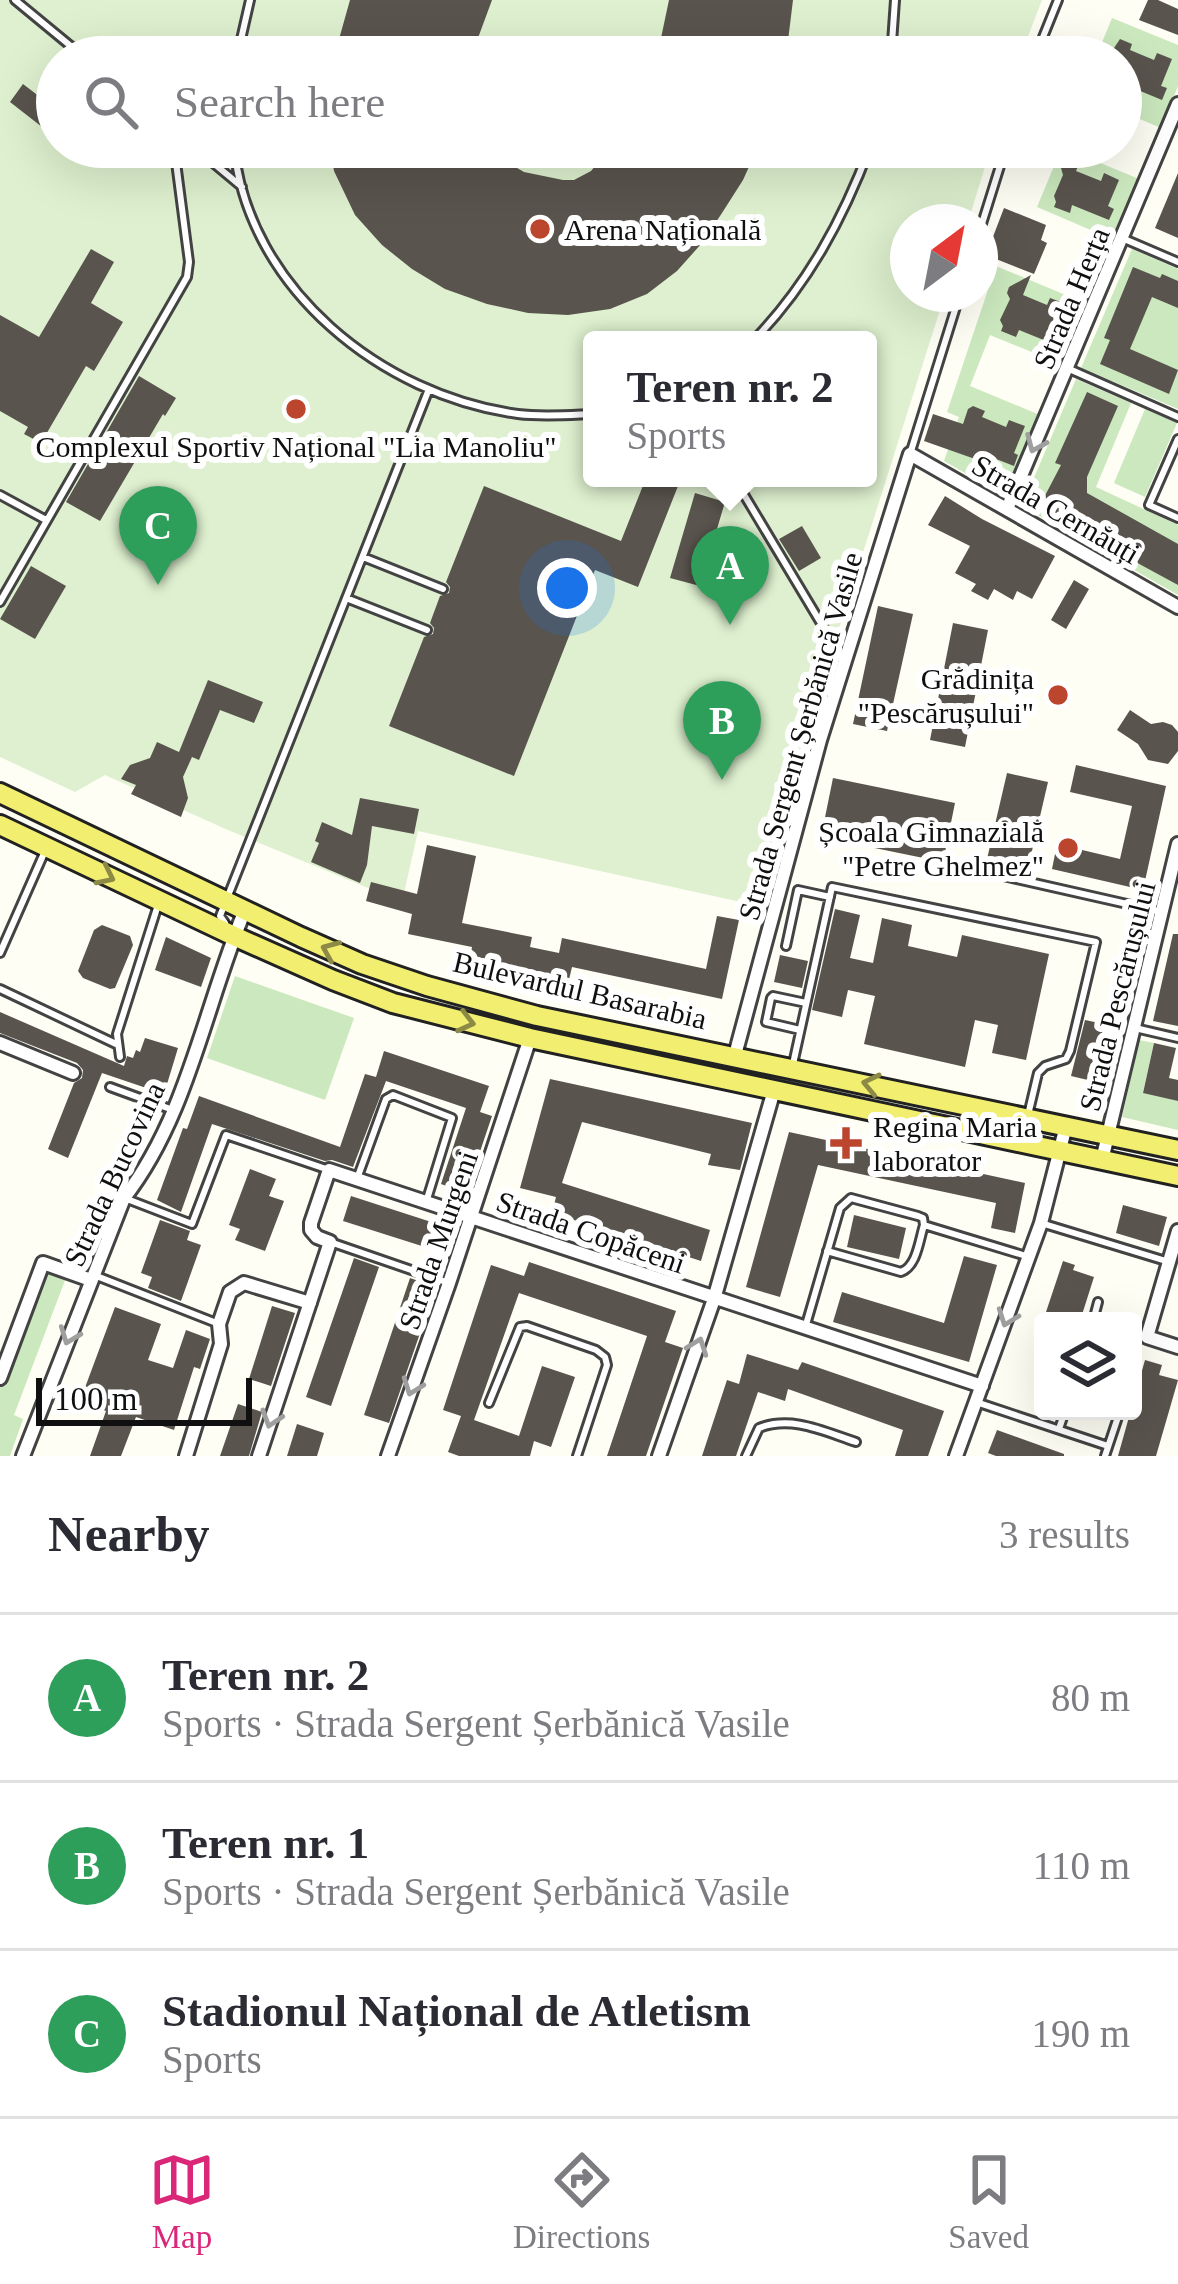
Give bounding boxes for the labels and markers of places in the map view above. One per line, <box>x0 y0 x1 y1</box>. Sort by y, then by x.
place label: Arena Națională <box>564 213 761 246</box>
marker: Arena Națională <box>527 216 553 242</box>
marker: Complexul Sportiv Național "Lia Manoliu" <box>283 396 309 422</box>
place label: Complexul Sportiv Național "Lia Manoliu" <box>35 430 557 463</box>
pin: C <box>119 486 197 585</box>
pin: A <box>691 526 769 625</box>
place label: Grădinița "Pescărușului" <box>858 662 1034 729</box>
pin: B <box>683 681 761 780</box>
marker: Grădinița "Pescărușului" <box>1045 682 1071 708</box>
place label: Școala Gimnazială "Petre Ghelmez" <box>818 815 1044 882</box>
marker: Școala Gimnazială "Petre Ghelmez" <box>1055 835 1081 861</box>
place label: Regina Maria laborator <box>873 1110 1037 1177</box>
marker: Regina Maria laborator <box>830 1127 862 1159</box>

